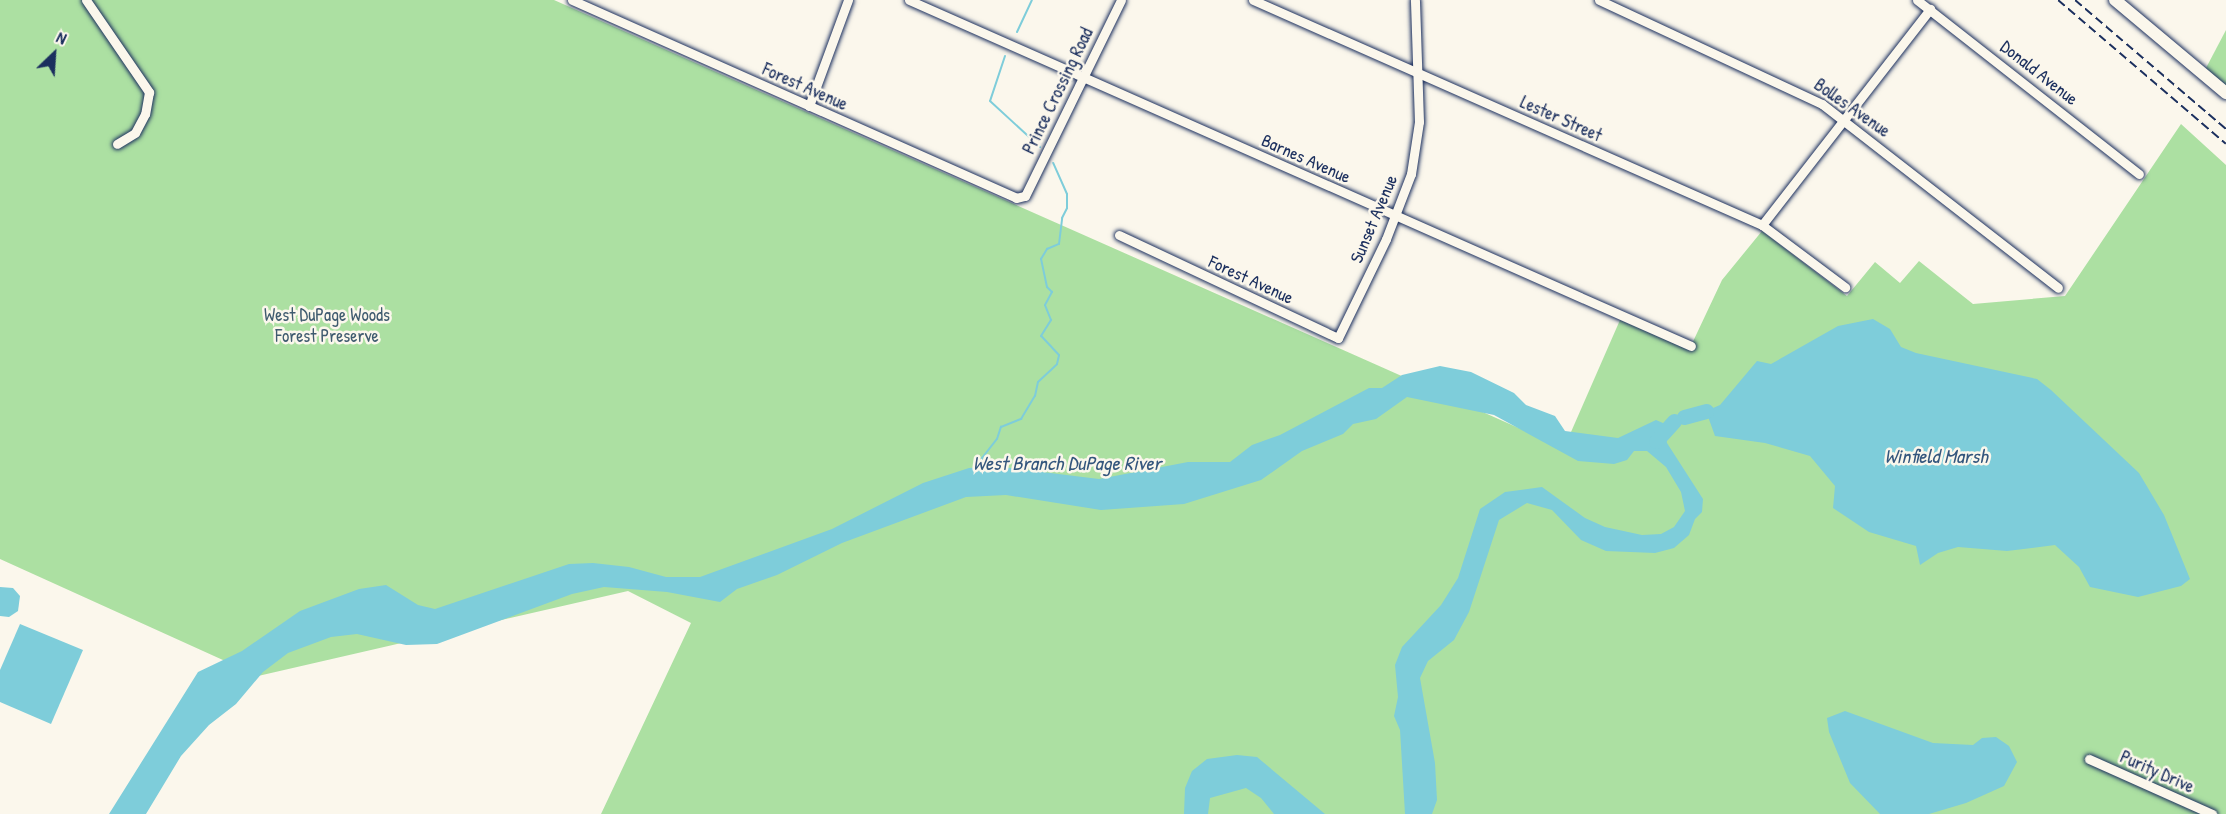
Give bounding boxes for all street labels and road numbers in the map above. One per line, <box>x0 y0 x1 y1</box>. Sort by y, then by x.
street label: Prince Crossing Road <box>1018 24 1098 158</box>
street label: Donald Avenue <box>1996 36 2082 110</box>
street label: Forest Avenue <box>759 59 851 115</box>
street label: Bolles Avenue <box>1810 74 1894 142</box>
street label: Lester Street <box>1517 91 1605 147</box>
street label: Barnes Avenue <box>1258 130 1354 188</box>
street label: Sunset Avenue <box>1346 172 1402 266</box>
street label: Forest Avenue <box>1205 251 1297 309</box>
street label: Purity Drive <box>2117 746 2197 798</box>

